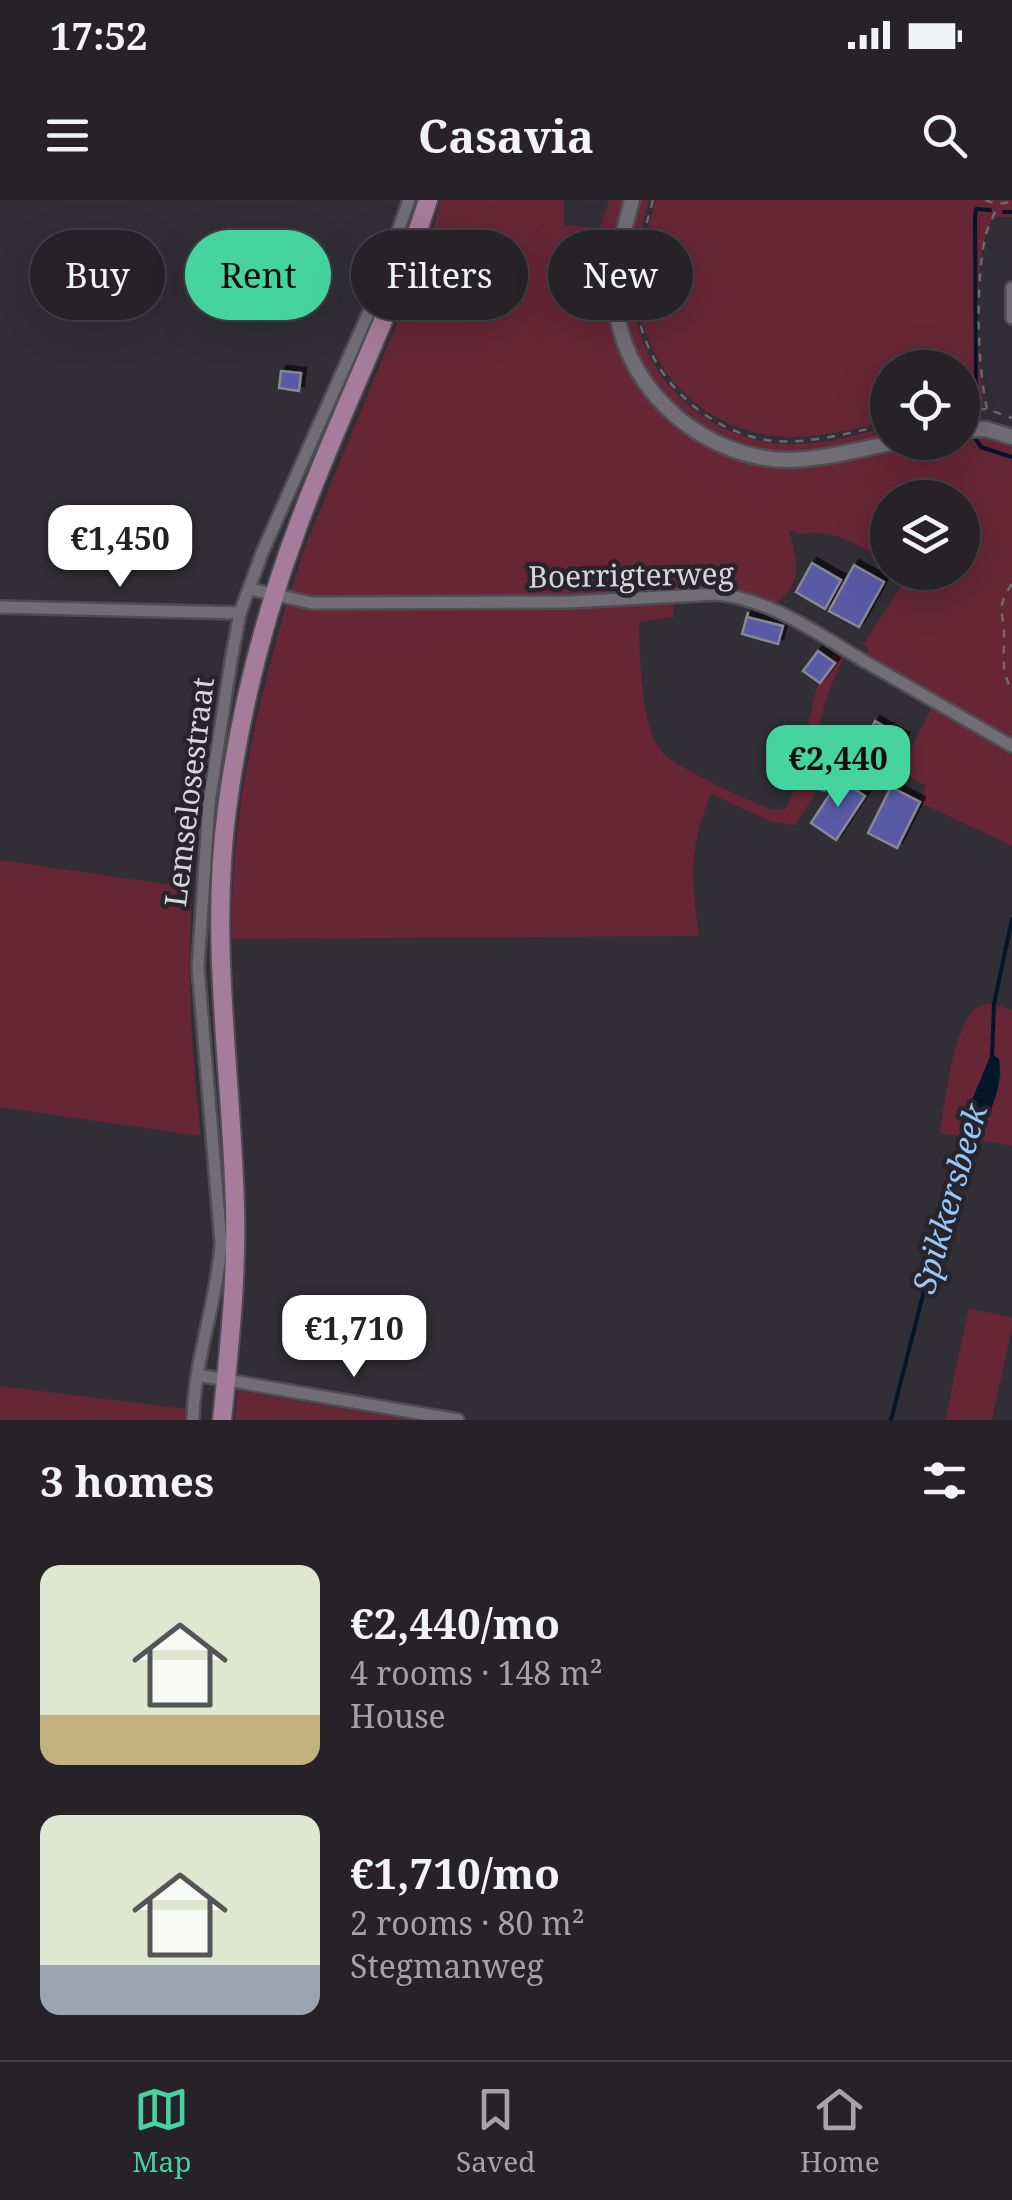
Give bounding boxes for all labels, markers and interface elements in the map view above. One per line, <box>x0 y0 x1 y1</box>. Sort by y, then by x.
text: 17:52 <box>50 9 147 61</box>
text: Casavia <box>418 105 594 166</box>
icon: menu <box>40 108 95 163</box>
icon: search <box>917 108 972 163</box>
chip: Buy <box>30 230 165 320</box>
chip: Rent <box>185 230 331 320</box>
chip: Filters <box>351 230 528 320</box>
chip: New <box>548 230 693 320</box>
map controls <box>870 350 980 590</box>
button: locate <box>870 350 980 460</box>
button: layers <box>870 480 980 590</box>
pin: €1,450 <box>39 505 201 590</box>
text: €1,450 <box>70 516 170 559</box>
street label: Boerrigterweg <box>528 552 734 597</box>
street label: Lemselosestraat <box>154 675 223 909</box>
pin: €2,440 <box>757 725 919 810</box>
text: €2,440 <box>788 736 888 779</box>
water label: Spikkersbeek <box>901 1097 997 1298</box>
pin: €1,710 <box>273 1295 435 1380</box>
text: €1,710 <box>304 1306 404 1349</box>
text: 3 homes <box>40 1452 214 1509</box>
icon: filters <box>917 1453 972 1508</box>
text: €2,440/mo <box>350 1594 560 1651</box>
icon: home <box>120 1605 240 1725</box>
text: 4 rooms · 148 m² <box>350 1651 603 1694</box>
text: House <box>350 1694 446 1737</box>
text: €1,710/mo <box>350 1844 560 1901</box>
icon: home <box>120 1855 240 1975</box>
text: 2 rooms · 80 m² <box>350 1901 585 1944</box>
text: Stegmanweg <box>350 1944 544 1987</box>
tab: Map <box>132 2082 191 2180</box>
tab: Saved <box>456 2082 535 2180</box>
tab: Home <box>800 2082 880 2180</box>

